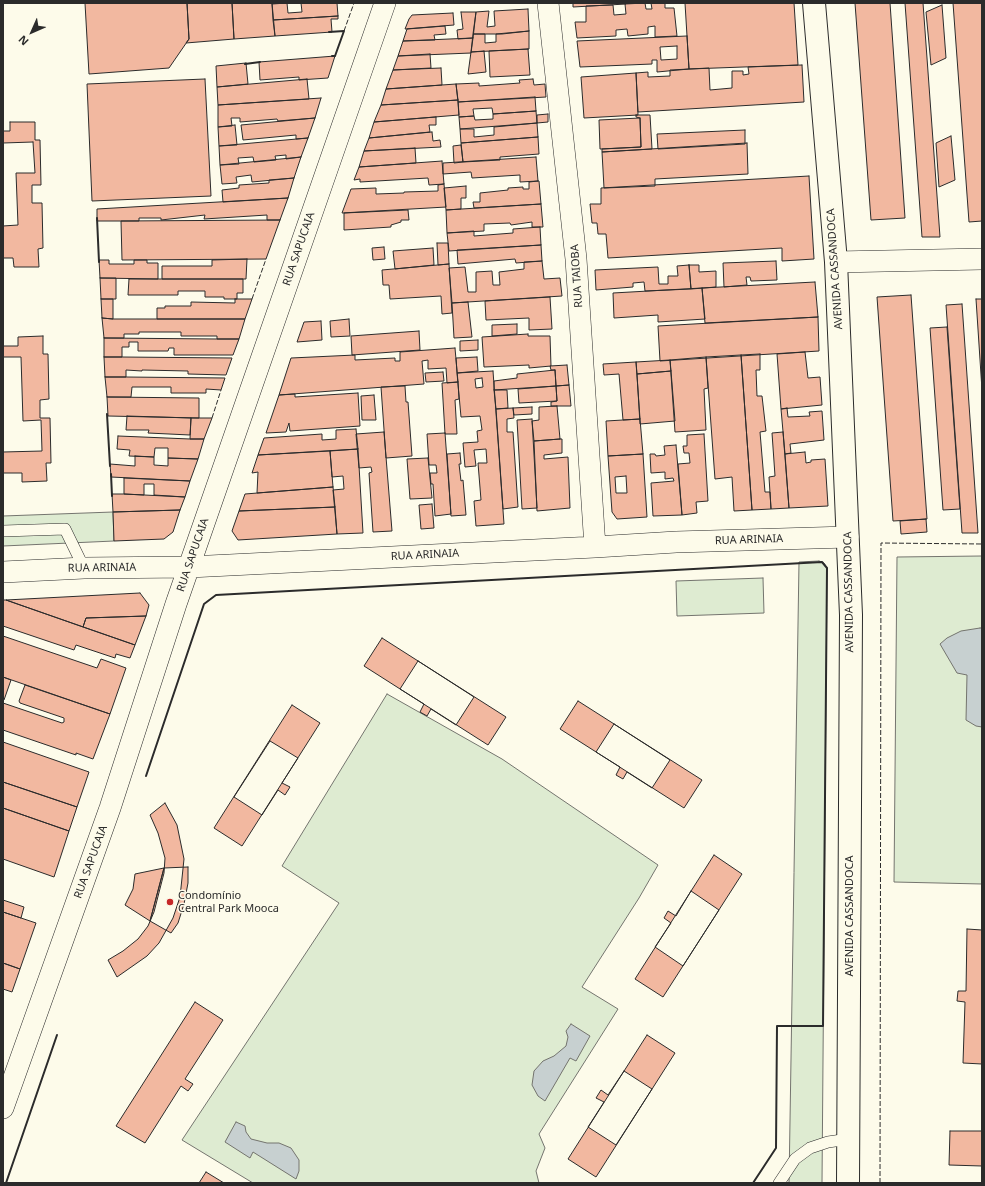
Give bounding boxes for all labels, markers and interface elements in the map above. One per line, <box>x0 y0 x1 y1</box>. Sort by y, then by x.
north arrow <box>12 12 52 52</box>
text: N <box>15 32 32 49</box>
street label: AVENIDA CASSANDOCA <box>824 208 846 330</box>
street label: RUA SAPUCAIA <box>280 210 318 288</box>
street label: RUA TAIOBA <box>568 244 586 308</box>
street label: RUA SAPUCAIA <box>174 516 212 594</box>
street label: AVENIDA CASSANDOCA <box>841 531 857 653</box>
street label: RUA ARINAIA <box>715 532 783 548</box>
street label: RUA ARINAIA <box>390 547 460 563</box>
street label: RUA ARINAIA <box>68 561 136 575</box>
street label: RUA SAPUCAIA <box>72 823 110 901</box>
street label: AVENIDA CASSANDOCA <box>843 855 857 977</box>
place label: Condomínio Central Park Mooca <box>178 889 279 915</box>
marker: Condomínio Central Park Mooca <box>165 897 175 907</box>

